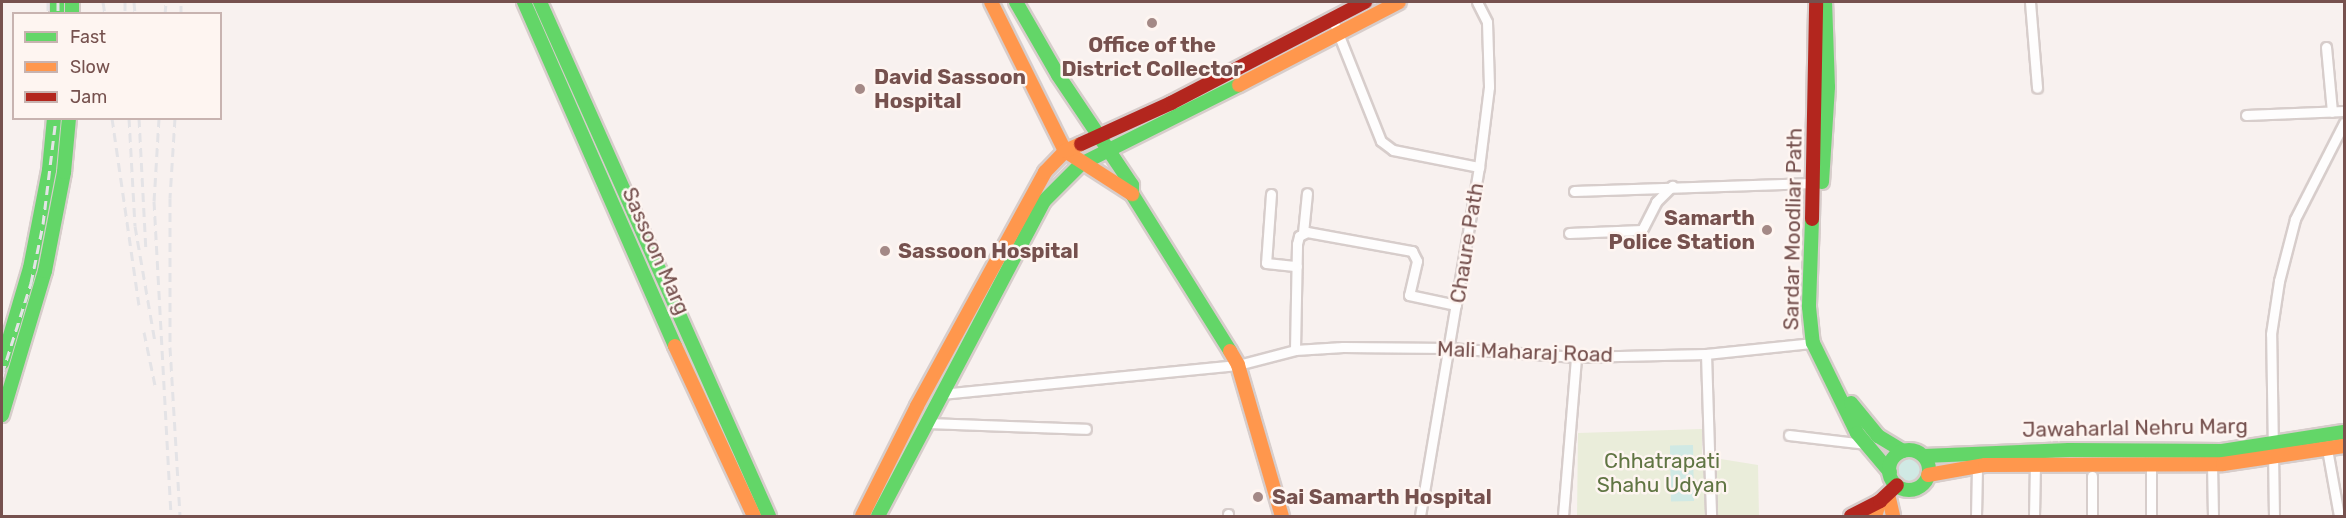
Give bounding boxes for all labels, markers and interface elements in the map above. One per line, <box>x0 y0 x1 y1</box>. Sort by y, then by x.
legend <box>12 12 222 120</box>
marker: Office of the District Collector <box>1145 16 1159 30</box>
text: Fast <box>70 26 106 48</box>
place label: Office of the District Collector <box>1061 32 1243 82</box>
text: Slow <box>70 56 110 78</box>
place label: David Sassoon Hospital <box>874 64 1026 114</box>
marker: David Sassoon Hospital <box>851 80 869 98</box>
text: Jam <box>70 86 107 108</box>
street label: Sardar Moodliar Path <box>1779 127 1807 331</box>
street label: Chaure Path <box>1445 181 1489 305</box>
street label: Sassoon Marg <box>617 183 695 319</box>
place label: Samarth Police Station <box>1609 205 1755 255</box>
marker: Samarth Police Station <box>1760 223 1774 237</box>
place label: Sassoon Hospital <box>898 238 1079 264</box>
marker: Sassoon Hospital <box>876 242 894 260</box>
street label: Mali Maharaj Road <box>1437 336 1613 368</box>
street label: Jawaharlal Nehru Marg <box>2022 413 2248 443</box>
park label: Chhatrapati Shahu Udyan <box>1597 448 1727 498</box>
place label: Sai Samarth Hospital <box>1272 484 1492 510</box>
marker: Sai Samarth Hospital <box>1249 488 1267 506</box>

